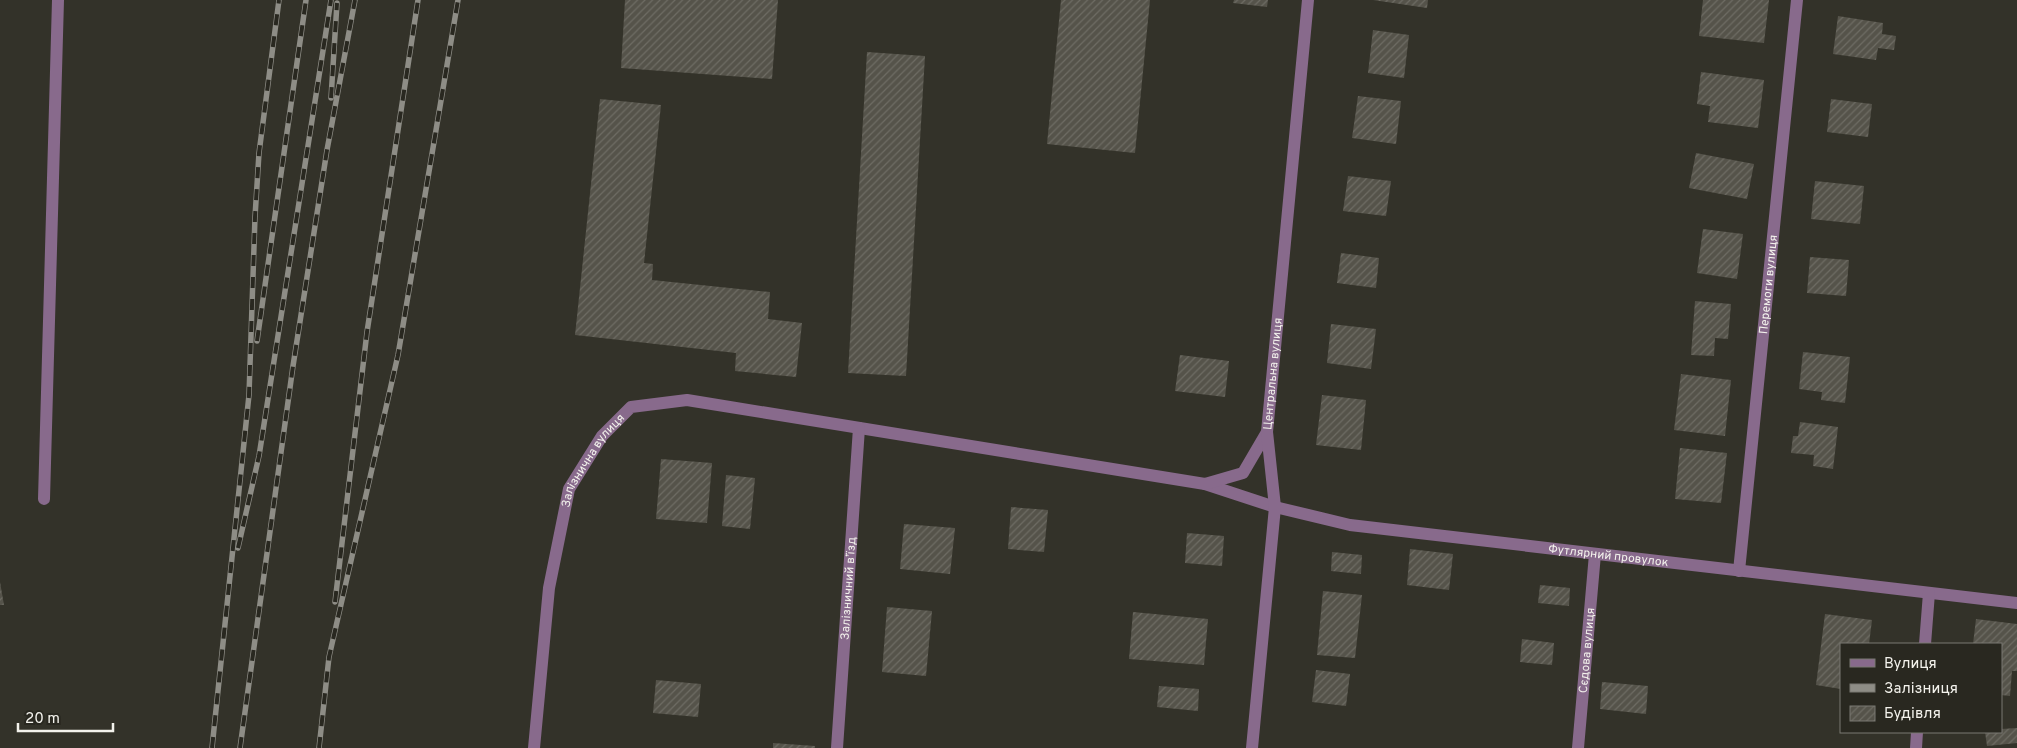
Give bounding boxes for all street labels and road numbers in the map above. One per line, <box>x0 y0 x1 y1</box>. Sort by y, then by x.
street label: Перемоги вулиця <box>1756 234 1782 335</box>
street label: Центральна вулиця <box>1260 317 1287 431</box>
street label: Залізнична вулиця <box>558 411 629 509</box>
street label: Залізничний в’їзд <box>837 536 860 640</box>
street label: Футлярний провулок <box>1547 541 1669 571</box>
street label: Сєдова вулиця <box>1576 607 1599 694</box>

